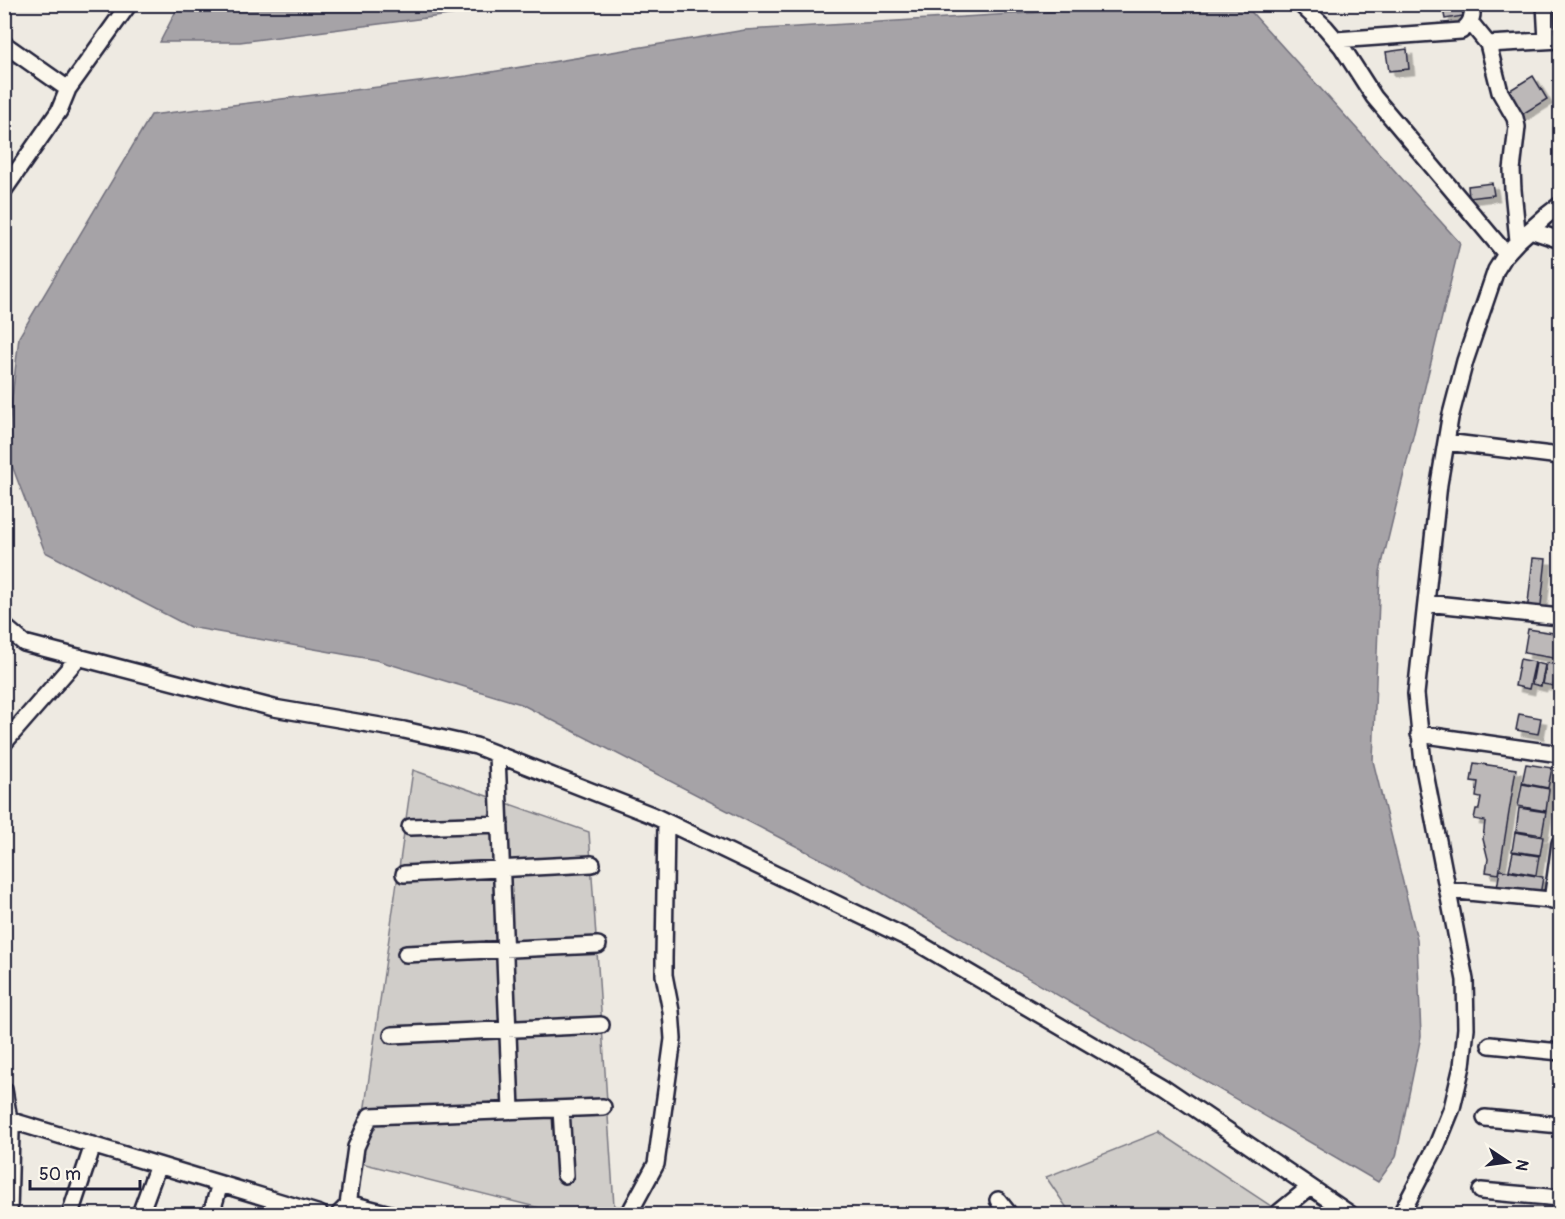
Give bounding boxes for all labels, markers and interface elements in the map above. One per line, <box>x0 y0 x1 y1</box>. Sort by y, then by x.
north arrow <box>1478 1132 1538 1192</box>
scale bar <box>30 1153 140 1191</box>
text: N <box>1511 1158 1533 1173</box>
text: 50 m <box>39 1163 81 1186</box>

